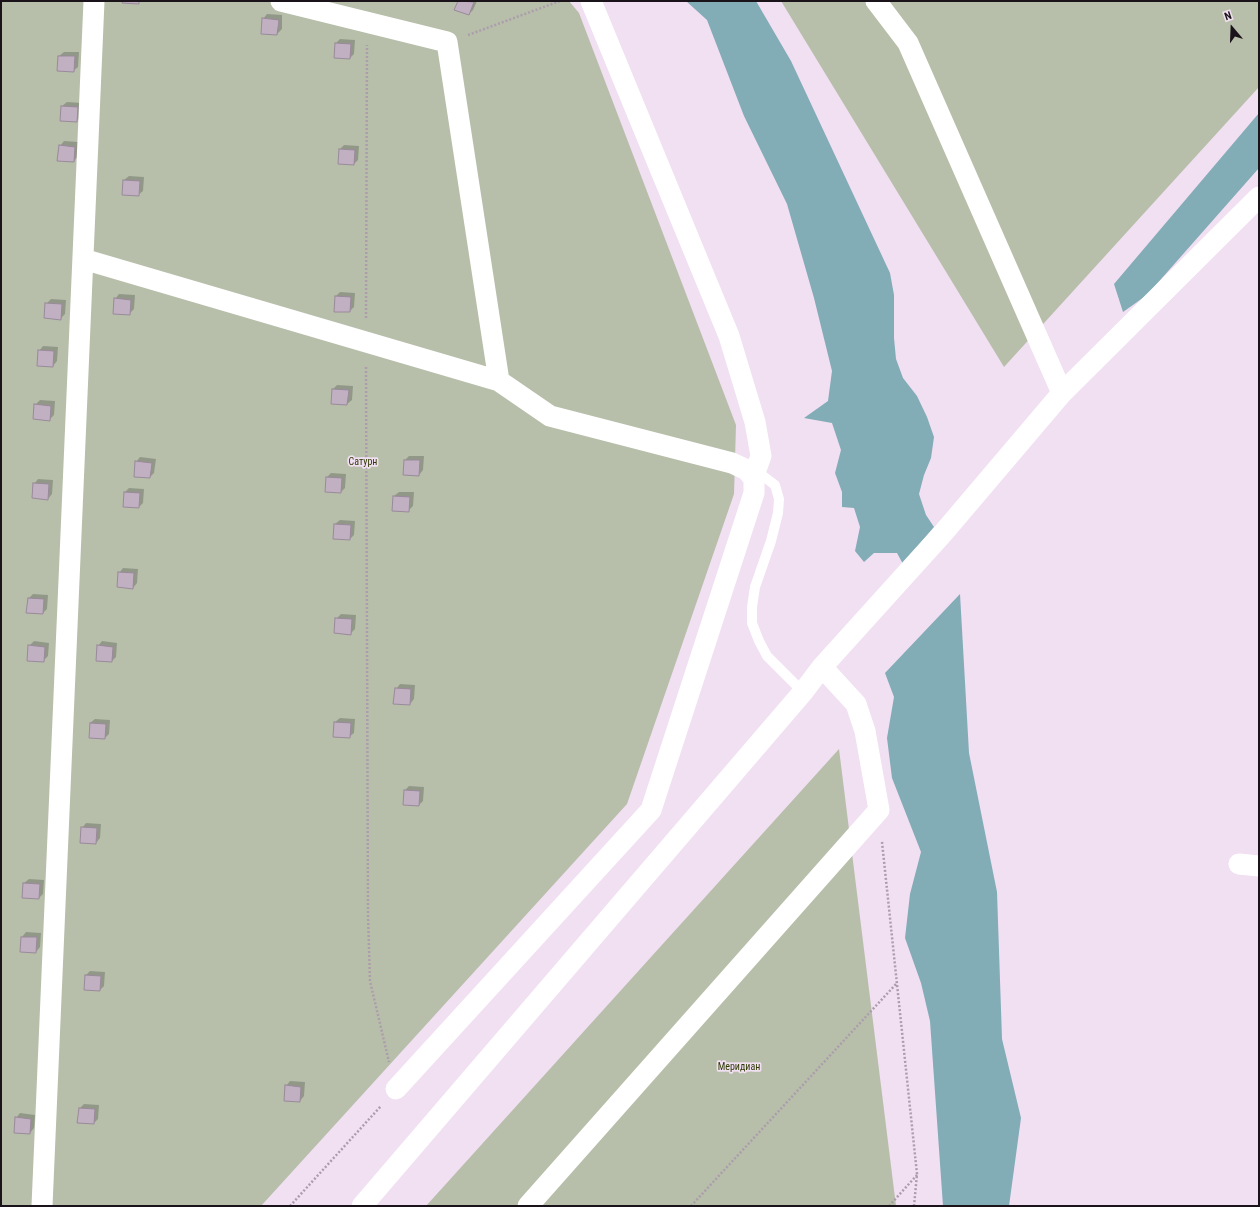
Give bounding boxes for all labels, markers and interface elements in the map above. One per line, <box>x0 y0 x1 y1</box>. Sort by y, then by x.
north arrow <box>1212 8 1252 48</box>
text: N <box>1223 9 1233 23</box>
park label: Сатурн <box>349 456 377 468</box>
park label: Меридиан <box>718 1061 760 1073</box>

